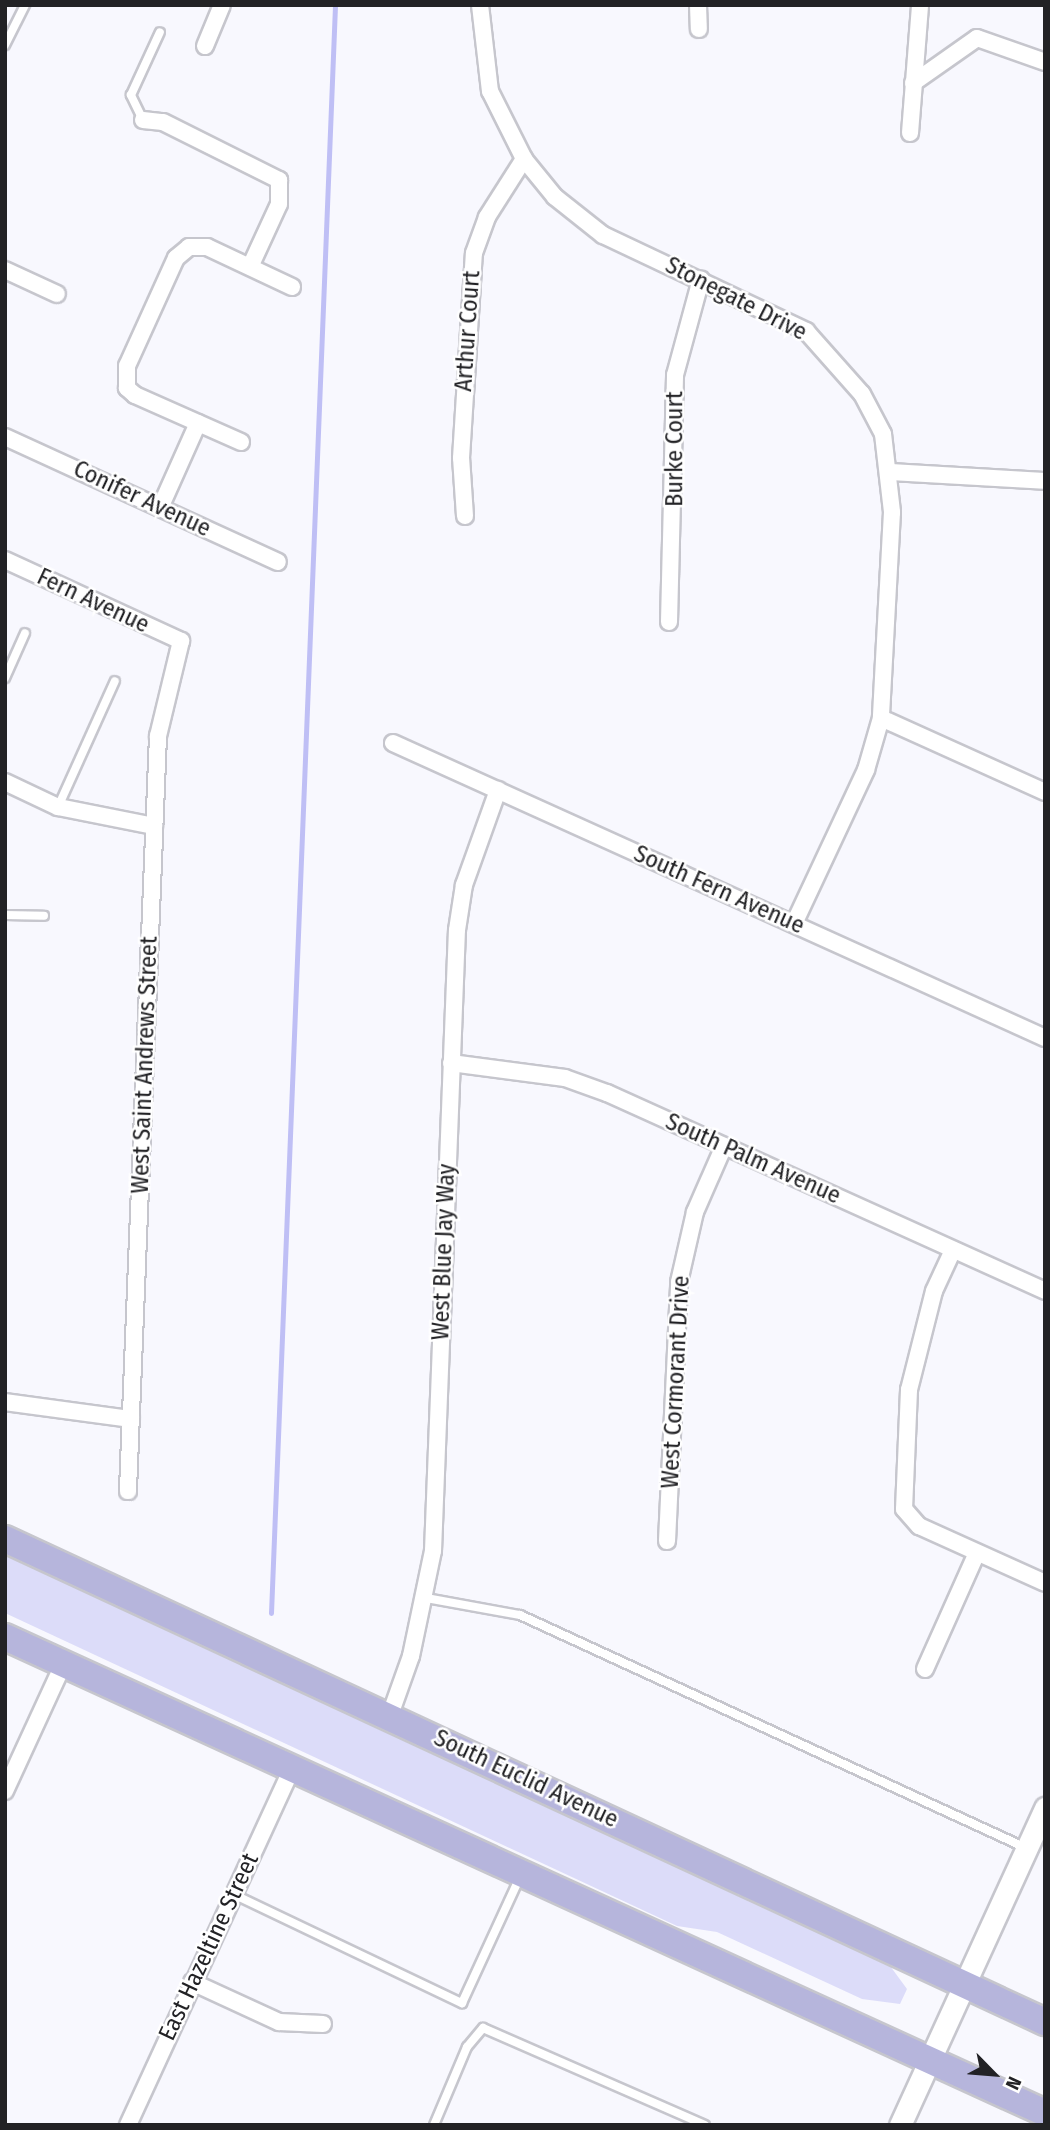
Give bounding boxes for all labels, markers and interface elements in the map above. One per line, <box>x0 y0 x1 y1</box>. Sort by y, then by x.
street label: Stonegate Drive <box>660 251 812 347</box>
street label: Arthur Court <box>449 270 487 392</box>
street label: Burke Court <box>661 391 689 507</box>
street label: Conifer Avenue <box>69 455 215 543</box>
street label: Fern Avenue <box>32 563 154 639</box>
street label: South Fern Avenue <box>629 840 809 940</box>
street label: West Saint Andrews Street <box>126 936 164 1194</box>
street label: South Palm Avenue <box>661 1107 845 1211</box>
street label: West Blue Jay Way <box>427 1163 461 1341</box>
street label: West Cormorant Drive <box>656 1275 696 1489</box>
street label: South Euclid Avenue <box>429 1724 623 1834</box>
street label: East Hazeltine Street <box>153 1849 265 2045</box>
north arrow <box>959 2039 1029 2109</box>
text: N <box>1001 2073 1026 2093</box>

